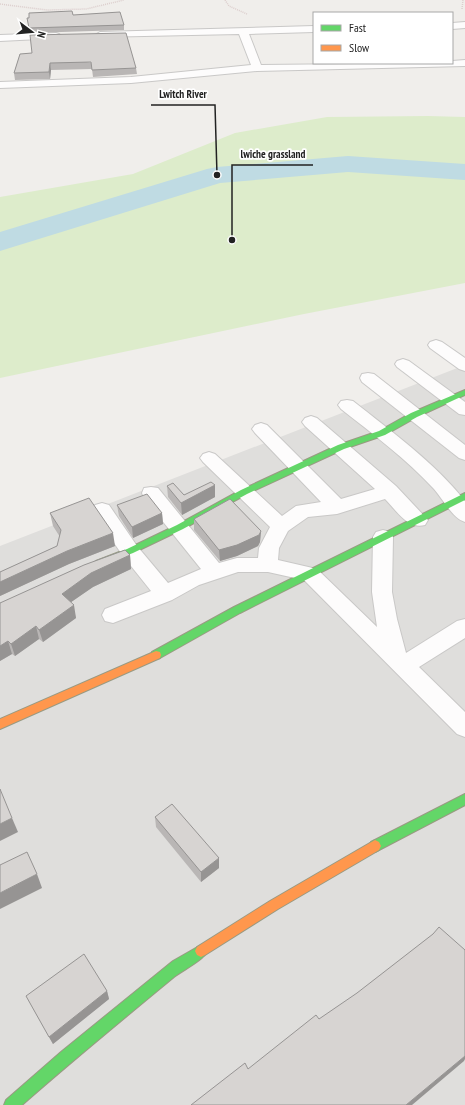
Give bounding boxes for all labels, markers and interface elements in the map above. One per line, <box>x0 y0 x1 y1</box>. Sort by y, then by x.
north arrow <box>12 12 52 52</box>
legend <box>313 12 453 64</box>
text: Fast <box>349 20 367 35</box>
text: N <box>34 30 49 40</box>
text: Slow <box>349 40 370 55</box>
callout: Lwitch River <box>151 82 215 105</box>
text: Lwitch River <box>159 87 208 101</box>
callout: lwiche grassland <box>232 142 313 165</box>
text: lwiche grassland <box>241 147 306 161</box>

